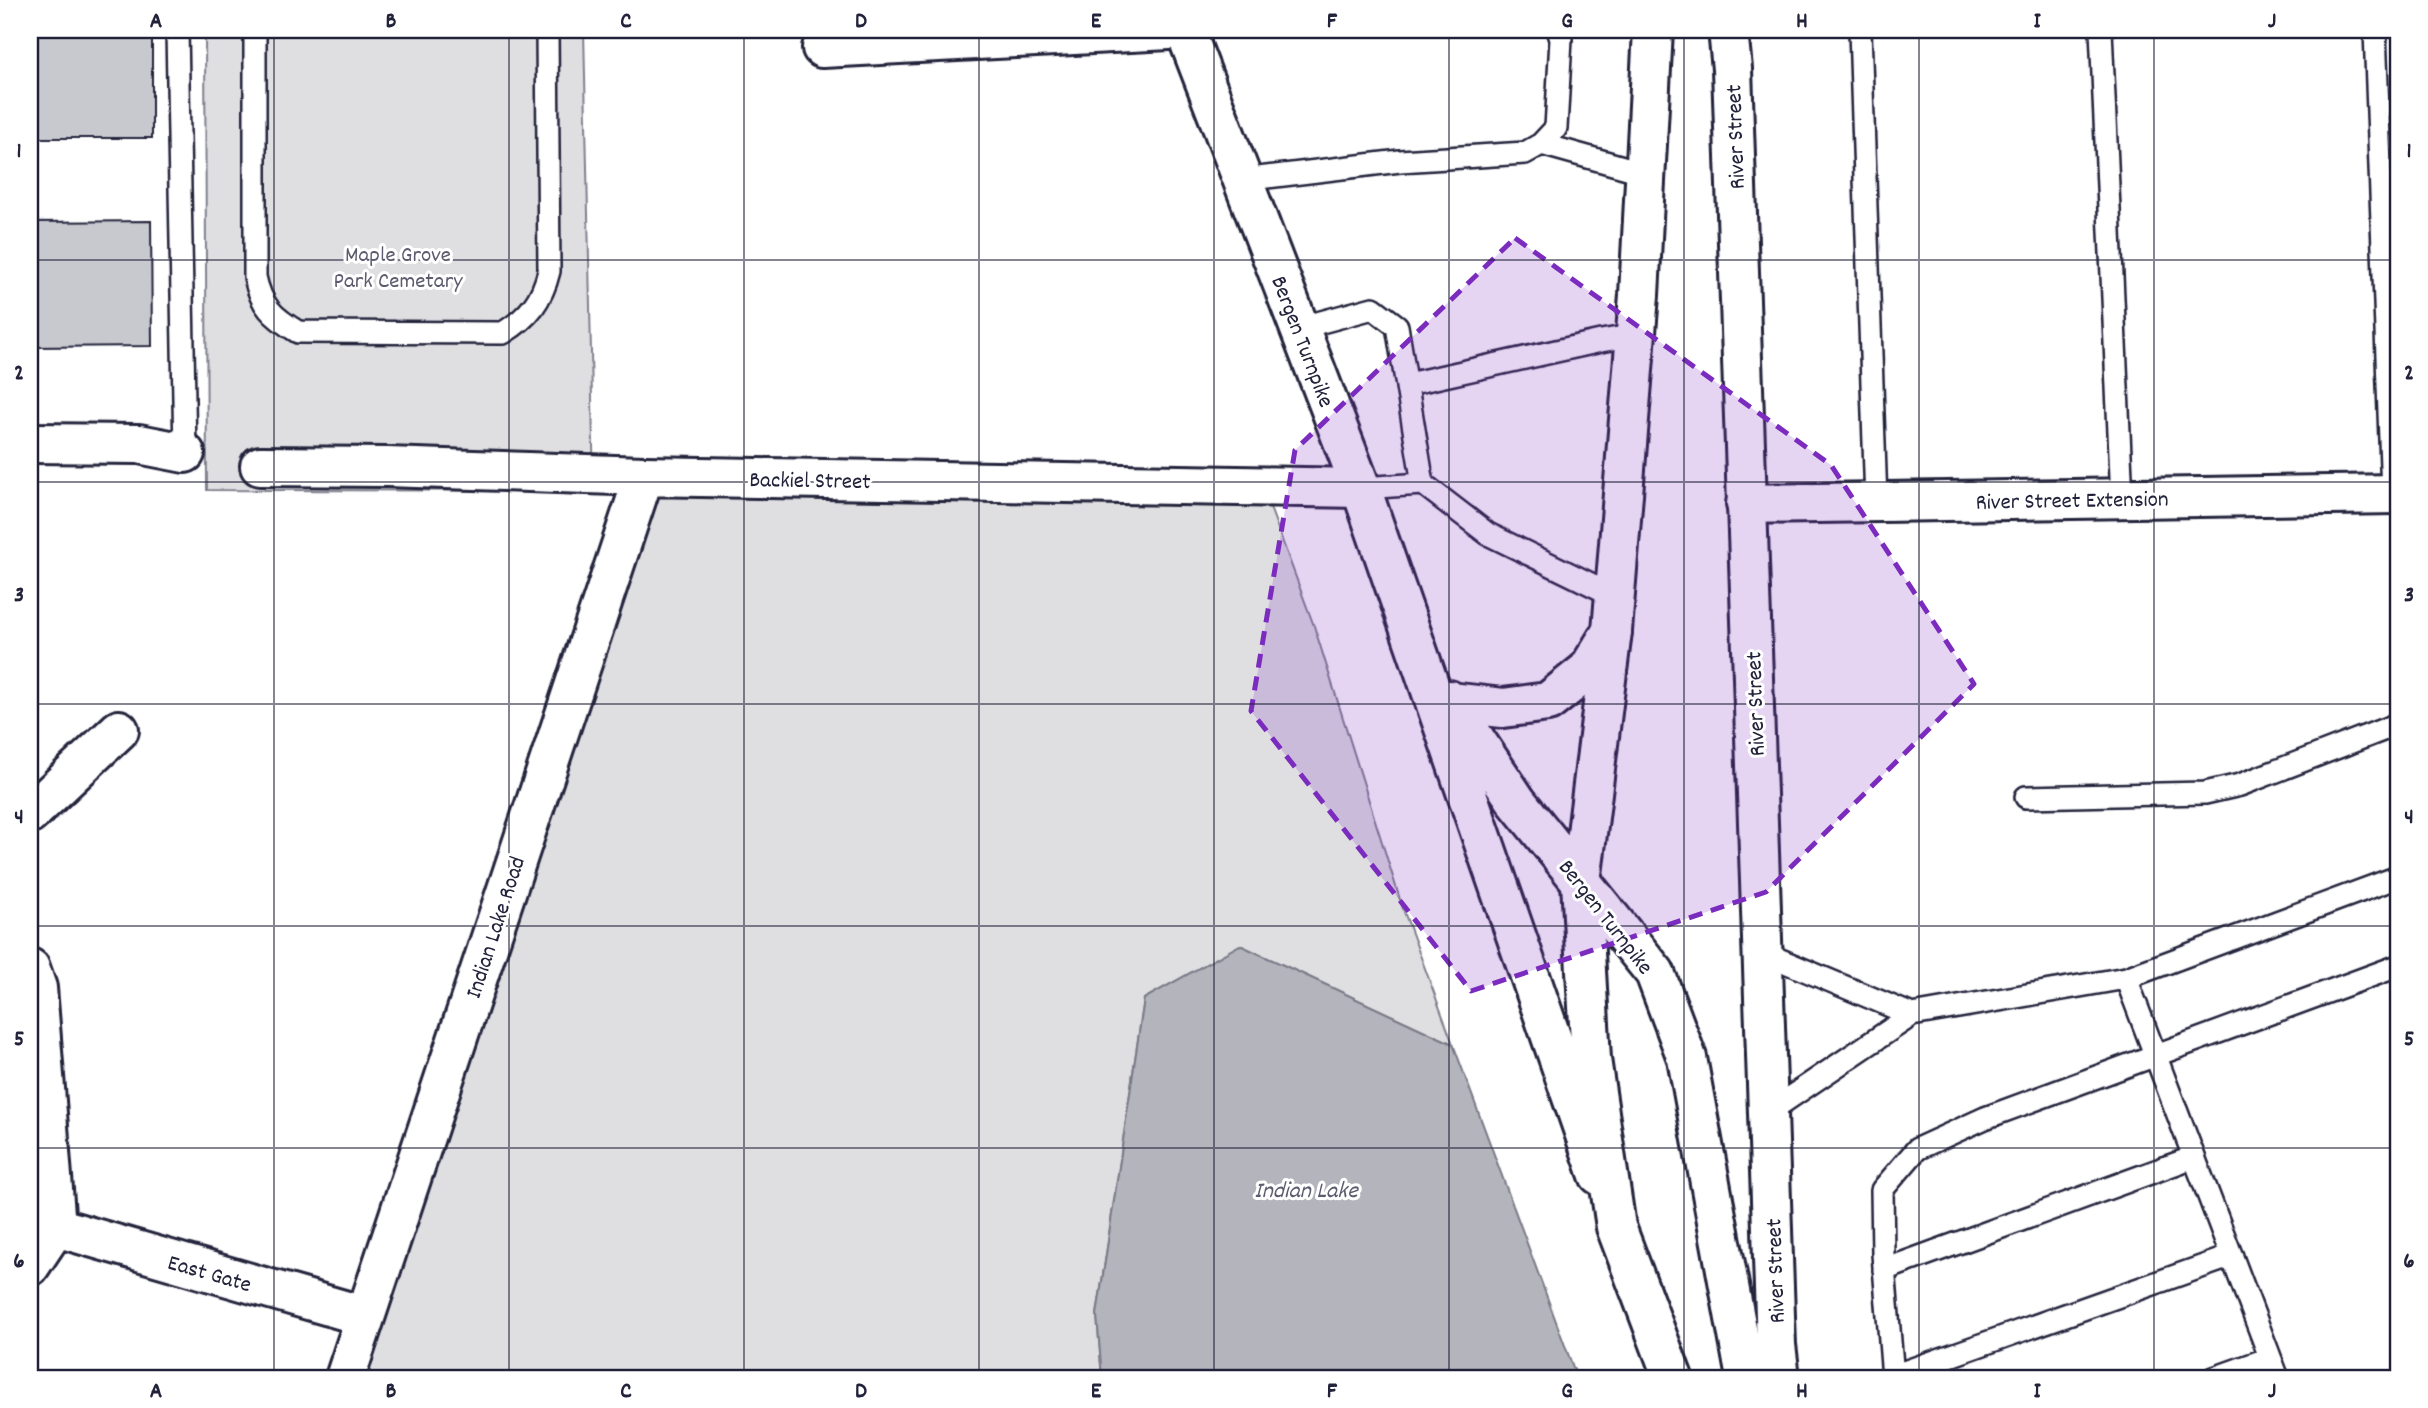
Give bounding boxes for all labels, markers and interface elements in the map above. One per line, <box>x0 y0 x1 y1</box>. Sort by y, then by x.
text: A <box>150 6 162 39</box>
text: B <box>386 6 397 39</box>
text: C <box>620 6 632 39</box>
text: D <box>855 6 867 39</box>
text: E <box>1091 6 1102 39</box>
text: F <box>1327 6 1338 39</box>
text: G <box>1561 6 1573 39</box>
text: H <box>1796 6 1808 39</box>
text: I <box>2033 6 2041 39</box>
text: J <box>2268 6 2276 39</box>
street label: River Street <box>1719 84 1756 190</box>
text: 1 <box>16 136 22 169</box>
text: 1 <box>2406 136 2412 169</box>
park label: Maple Grove Park Cemetary <box>334 240 463 299</box>
street label: Bergen Turnpike <box>1261 272 1341 413</box>
text: 2 <box>14 358 24 391</box>
text: 2 <box>2404 358 2414 391</box>
street label: Backiel Street <box>749 465 871 500</box>
street label: River Street Extension <box>1975 484 2169 521</box>
text: 3 <box>14 580 24 613</box>
text: 3 <box>2404 580 2414 613</box>
street label: River Street <box>1739 651 1776 757</box>
text: 4 <box>14 802 24 835</box>
text: 4 <box>2404 802 2414 835</box>
street label: Indian Lake Road <box>459 853 536 1003</box>
street label: Bergen Turnpike <box>1549 854 1660 983</box>
text: 5 <box>14 1024 24 1057</box>
text: 5 <box>2404 1024 2414 1057</box>
water label: Indian Lake <box>1254 1175 1359 1209</box>
street label: River Street <box>1759 1218 1796 1324</box>
text: 6 <box>13 1246 25 1279</box>
text: 6 <box>2403 1246 2415 1279</box>
street label: East Gate <box>163 1248 255 1303</box>
text: A <box>150 1376 162 1408</box>
text: B <box>386 1376 397 1408</box>
text: C <box>620 1376 632 1408</box>
text: D <box>855 1376 867 1408</box>
text: E <box>1091 1376 1102 1408</box>
text: F <box>1327 1376 1338 1408</box>
text: G <box>1561 1376 1573 1408</box>
text: H <box>1796 1376 1808 1408</box>
text: I <box>2033 1376 2041 1408</box>
text: J <box>2268 1376 2276 1408</box>

